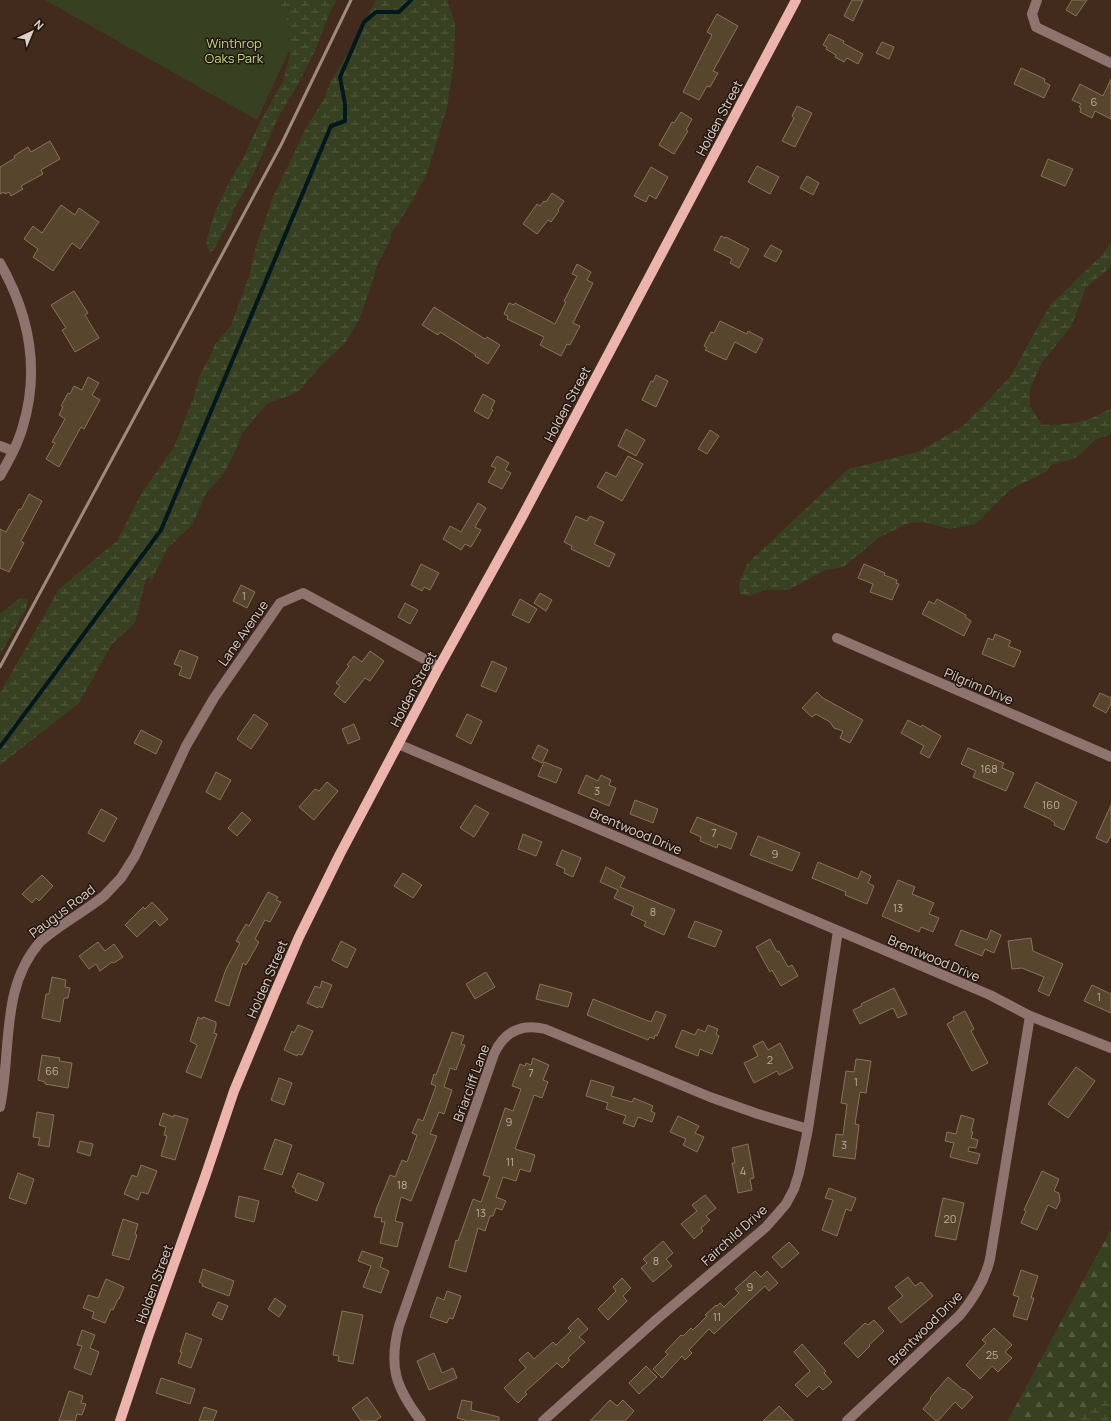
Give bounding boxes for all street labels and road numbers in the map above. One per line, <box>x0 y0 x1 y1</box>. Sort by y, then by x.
street label: Holden Street <box>692 77 746 159</box>
street label: Holden Street <box>540 363 594 445</box>
street label: Lane Avenue <box>214 596 272 669</box>
street label: Holden Street <box>386 648 440 730</box>
street label: Pilgrim Drive <box>942 663 1017 709</box>
street label: Brentwood Drive <box>587 803 685 859</box>
street label: Paugus Road <box>25 880 99 942</box>
street label: Brentwood Drive <box>885 930 983 986</box>
street label: Holden Street <box>242 937 292 1021</box>
street label: Briarcliff Lane <box>449 1042 493 1124</box>
street label: Fairchild Drive <box>697 1200 771 1269</box>
street label: Holden Street <box>131 1242 177 1326</box>
street label: Brentwood Drive <box>884 1286 967 1369</box>

